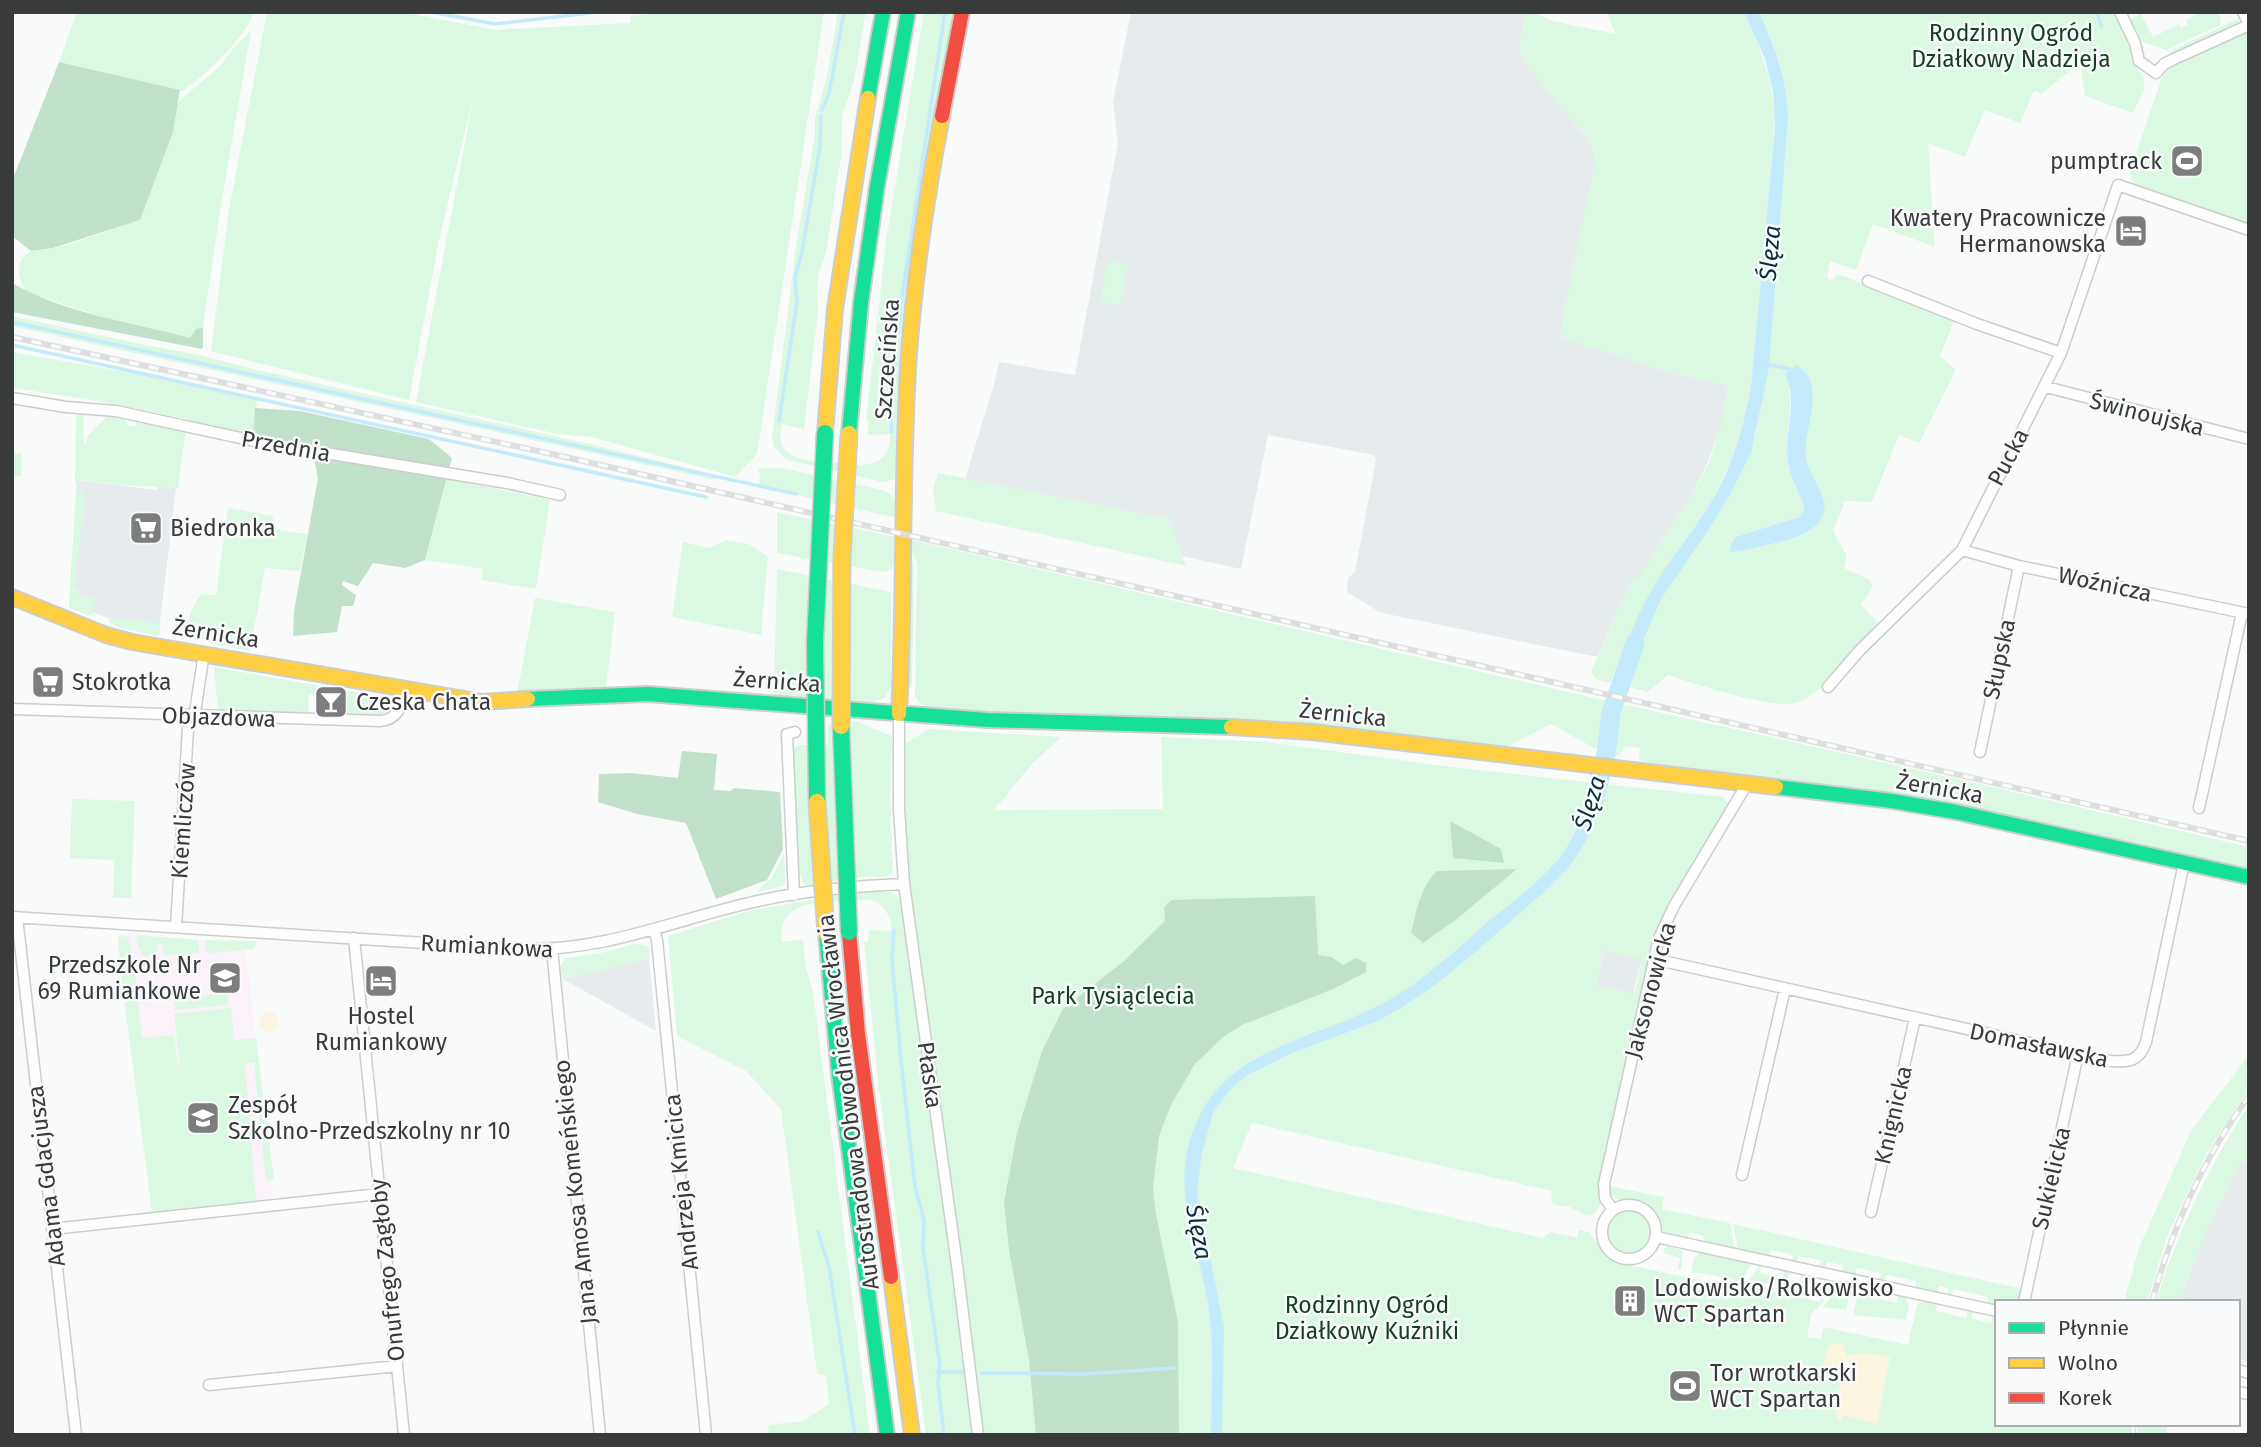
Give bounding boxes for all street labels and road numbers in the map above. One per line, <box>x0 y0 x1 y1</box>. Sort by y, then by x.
street label: Szczecińska <box>869 298 905 420</box>
street label: Świnoujska <box>2087 385 2207 442</box>
street label: Pucka <box>1981 423 2035 491</box>
street label: Przednia <box>239 424 333 468</box>
street label: Woźnicza <box>2055 560 2155 608</box>
street label: Żernicka <box>170 612 262 654</box>
street label: Słupska <box>1977 616 2021 702</box>
street label: Żernicka <box>732 664 822 698</box>
street label: Żernicka <box>1298 695 1388 733</box>
street label: Objazdowa <box>161 701 277 733</box>
street label: Kiemliczów <box>165 762 201 880</box>
street label: Żernicka <box>1894 767 1986 809</box>
street label: Autostradowa Obwodnica Wrocławia <box>811 913 885 1291</box>
street label: Jaksonowicka <box>1618 919 1682 1061</box>
street label: Rumiankowa <box>420 929 554 963</box>
street label: Domasławska <box>1967 1017 2111 1073</box>
street label: Płaska <box>911 1040 949 1110</box>
street label: Jana Amosa Komeńskiego <box>547 1058 603 1326</box>
street label: Knignicka <box>1868 1063 1918 1167</box>
street label: Adama Gdacjusza <box>21 1084 71 1268</box>
street label: Andrzeja Kmicica <box>658 1093 704 1271</box>
street label: Sukielicka <box>2026 1124 2076 1232</box>
street label: Onufrego Zagłoby <box>363 1177 411 1363</box>

